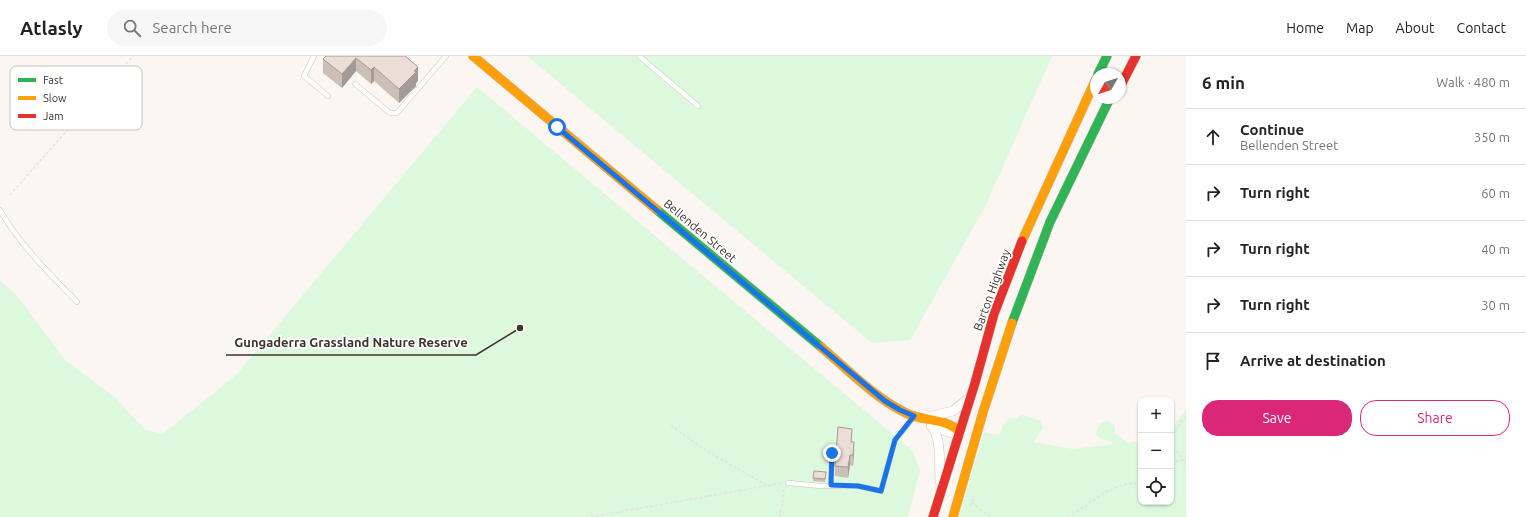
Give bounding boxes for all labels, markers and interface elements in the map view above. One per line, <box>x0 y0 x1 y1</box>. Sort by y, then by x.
search box <box>107 10 387 46</box>
text: Atlasly <box>20 17 83 39</box>
icon: search <box>121 17 143 39</box>
text: Search here <box>153 19 232 36</box>
text: Home <box>1286 20 1324 36</box>
text: Map <box>1346 20 1374 36</box>
text: About <box>1396 20 1435 36</box>
text: Contact <box>1457 20 1506 36</box>
legend <box>10 66 142 130</box>
north arrow <box>1090 68 1126 104</box>
text: 6 min <box>1202 73 1245 92</box>
text: Fast <box>43 74 64 86</box>
text: Walk · 480 m <box>1436 75 1510 89</box>
text: Slow <box>43 92 67 104</box>
text: Jam <box>43 110 64 122</box>
route start <box>548 118 566 136</box>
text: Continue <box>1240 121 1304 138</box>
icon: ahead <box>1202 126 1224 148</box>
text: 350 m <box>1474 130 1510 144</box>
text: Bellenden Street <box>1240 138 1338 152</box>
icon: right <box>1202 182 1224 204</box>
text: Turn right <box>1240 184 1310 201</box>
text: 60 m <box>1481 186 1510 200</box>
street label: Bellenden Street <box>661 196 739 265</box>
icon: right <box>1202 238 1224 260</box>
text: Turn right <box>1240 240 1310 257</box>
text: 40 m <box>1481 242 1510 256</box>
street label: Barton Highway <box>971 247 1012 332</box>
icon: right <box>1202 294 1224 316</box>
text: Turn right <box>1240 296 1310 313</box>
text: 30 m <box>1481 298 1510 312</box>
callout: Gungaderra Grassland Nature Reserve <box>226 330 476 355</box>
text: Gungaderra Grassland Nature Reserve <box>234 335 468 349</box>
icon: arrive <box>1202 350 1224 372</box>
text: Arrive at destination <box>1240 352 1386 369</box>
map controls <box>1138 397 1174 505</box>
button: + <box>1138 397 1174 433</box>
button: Save <box>1202 400 1352 436</box>
button: Share <box>1360 400 1510 436</box>
button: − <box>1138 433 1174 469</box>
route end <box>823 444 841 462</box>
button: locate <box>1138 469 1174 505</box>

